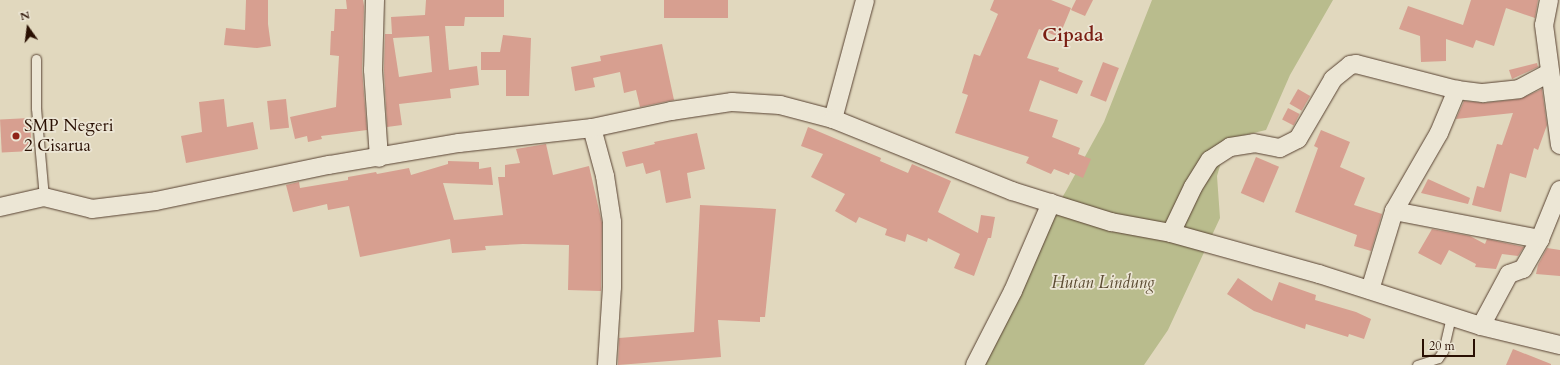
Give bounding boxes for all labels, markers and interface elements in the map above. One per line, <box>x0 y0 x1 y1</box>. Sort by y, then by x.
text: N <box>19 7 31 24</box>
north arrow <box>8 8 48 48</box>
district label: Cipada <box>1042 25 1104 47</box>
place label: SMP Negeri 2 Cisarua <box>24 116 114 156</box>
marker: SMP Negeri 2 Cisarua <box>11 131 21 141</box>
park label: Hutan Lindung <box>1051 273 1155 293</box>
scale bar <box>1424 331 1477 357</box>
text: 20 m <box>1429 338 1455 354</box>

